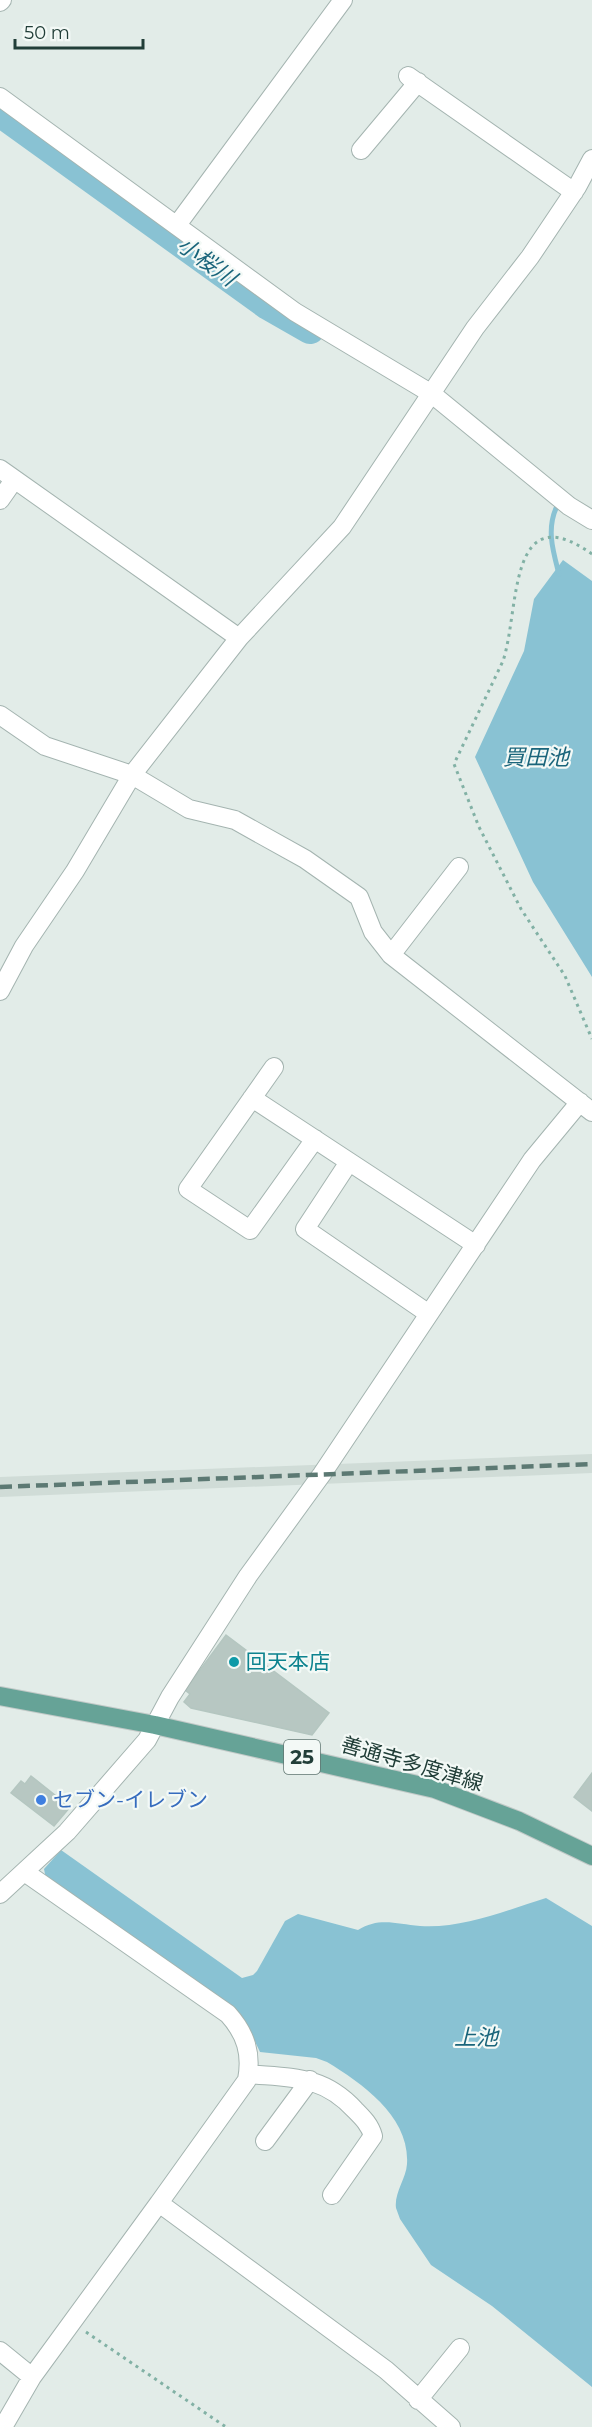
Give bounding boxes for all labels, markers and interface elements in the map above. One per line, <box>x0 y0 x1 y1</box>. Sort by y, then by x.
scale bar <box>15 12 142 50</box>
text: 50 m <box>24 22 70 44</box>
water label: 小桜川 <box>172 231 243 293</box>
water label: 買田池 <box>503 744 571 771</box>
place label: 回天本店 <box>246 1649 330 1674</box>
marker: 回天本店 <box>227 1655 241 1669</box>
street label: 善通寺多度津線 <box>338 1731 486 1796</box>
road number: 25 <box>284 1740 320 1774</box>
place label: セブン-イレブン <box>53 1787 208 1812</box>
marker: セブン-イレブン <box>34 1793 48 1807</box>
water label: 上池 <box>454 2024 500 2051</box>

